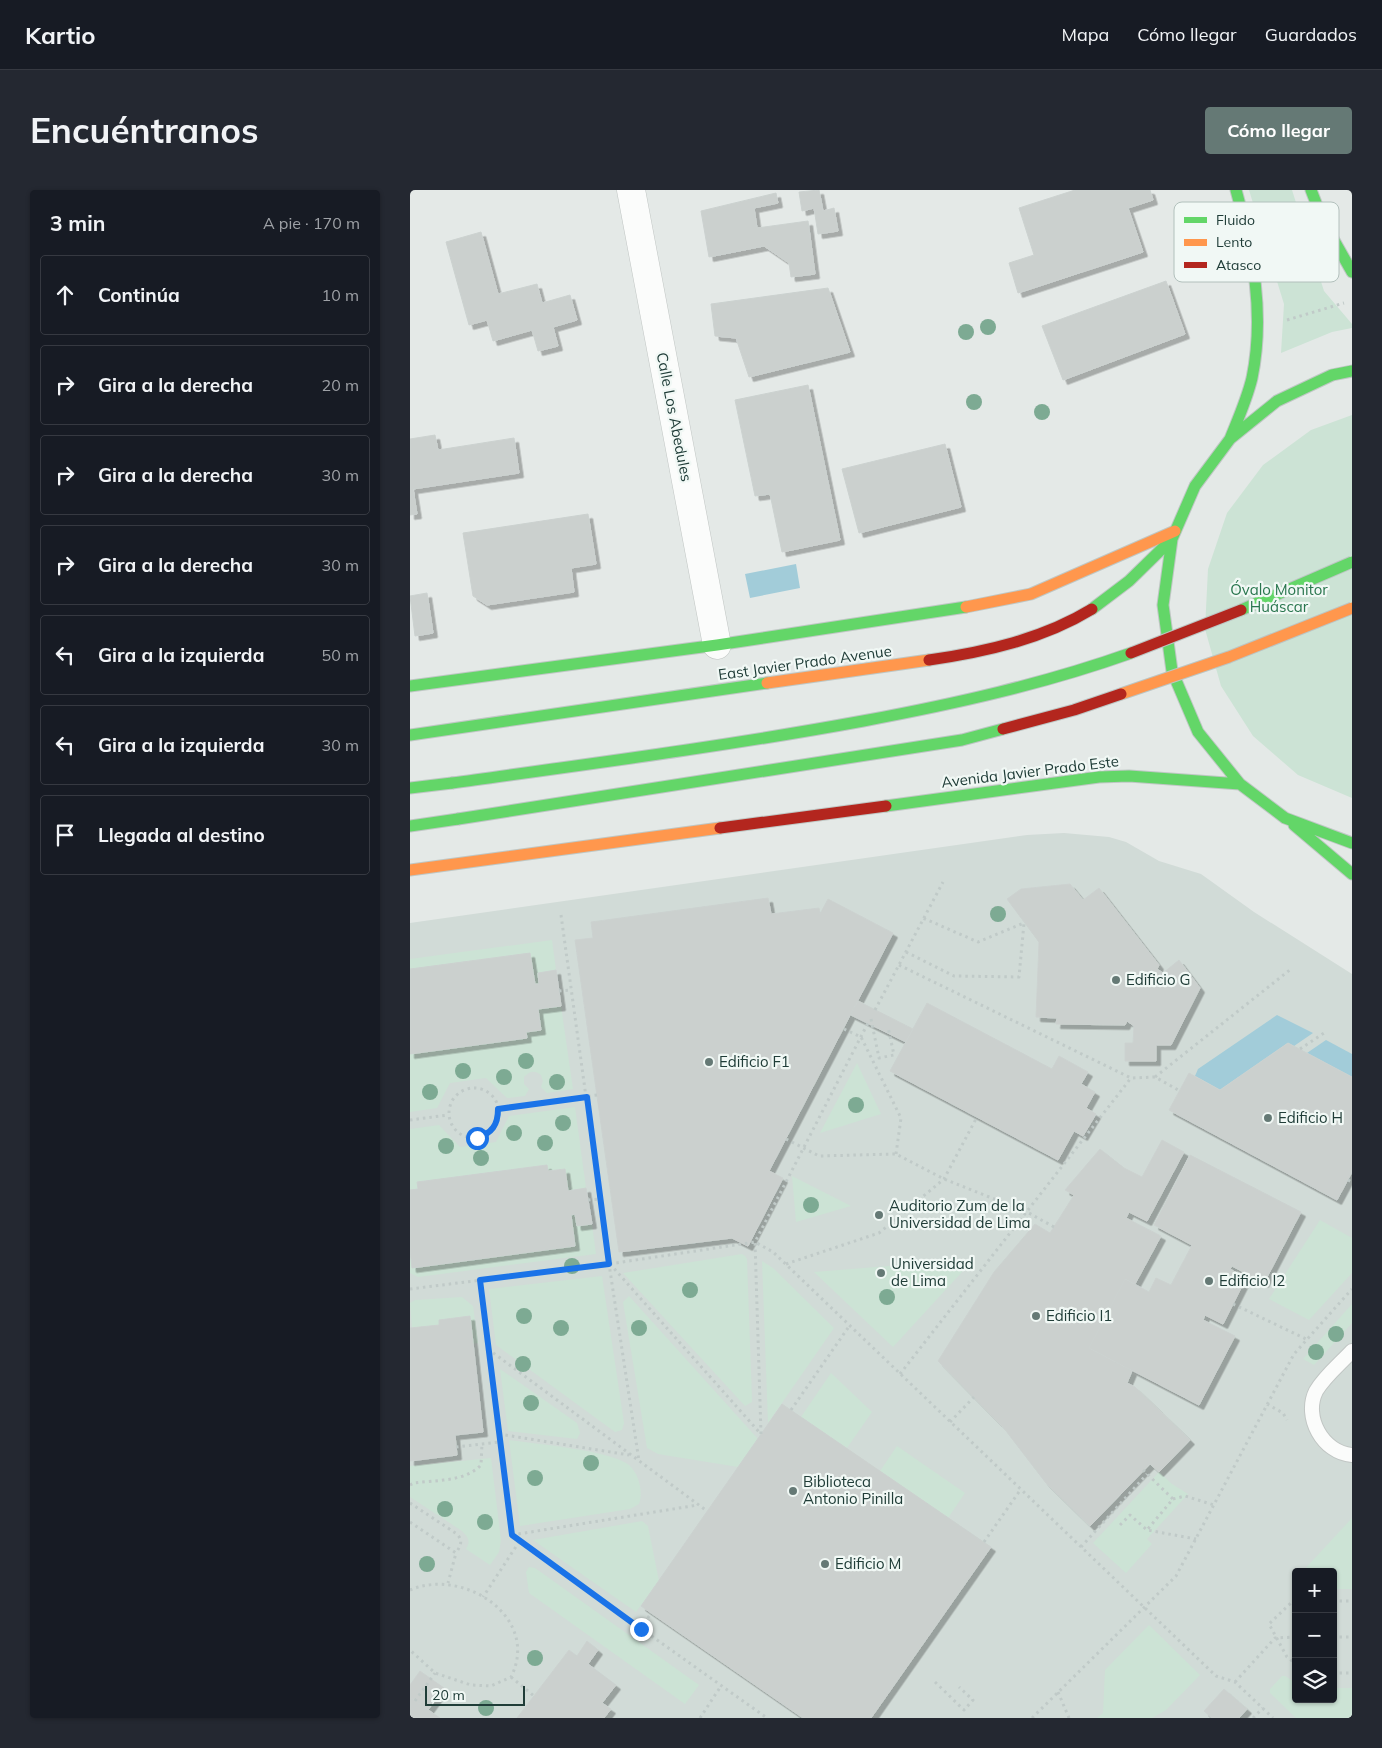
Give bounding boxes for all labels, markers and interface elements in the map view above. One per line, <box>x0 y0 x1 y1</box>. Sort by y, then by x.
text: Kartio <box>25 20 96 50</box>
text: Mapa <box>1061 23 1109 46</box>
text: Cómo llegar <box>1137 23 1237 46</box>
text: Guardados <box>1265 23 1357 46</box>
button: Cómo llegar <box>1205 107 1352 154</box>
text: Encuéntranos <box>30 108 259 152</box>
legend <box>1174 202 1339 282</box>
text: 3 min <box>50 210 105 236</box>
text: Fluido <box>1216 211 1255 229</box>
text: A pie · 170 m <box>263 213 360 233</box>
text: Lento <box>1216 233 1252 251</box>
text: Atasco <box>1216 256 1261 274</box>
icon: ahead <box>51 281 79 309</box>
text: Continúa <box>98 283 180 307</box>
text: 10 m <box>322 285 359 305</box>
street label: Calle Los Abedules <box>653 351 696 483</box>
icon: right <box>51 371 79 399</box>
text: Gira a la derecha <box>98 373 253 397</box>
text: 20 m <box>322 375 359 395</box>
icon: right <box>51 461 79 489</box>
text: Gira a la derecha <box>98 463 253 487</box>
text: 30 m <box>322 465 359 485</box>
icon: right <box>51 551 79 579</box>
text: Gira a la derecha <box>98 553 253 577</box>
text: 30 m <box>322 555 359 575</box>
park label: Óvalo Monitor Huáscar <box>1230 580 1328 616</box>
icon: left <box>51 641 79 669</box>
street label: East Javier Prado Avenue <box>717 641 893 684</box>
text: Gira a la izquierda <box>98 643 264 667</box>
text: 50 m <box>322 645 359 665</box>
icon: left <box>51 731 79 759</box>
text: Gira a la izquierda <box>98 733 264 757</box>
text: 30 m <box>322 735 359 755</box>
street label: Avenida Javier Prado Este <box>940 751 1120 792</box>
icon: arrive <box>51 821 79 849</box>
text: Llegada al destino <box>98 823 265 847</box>
place label: Edificio G <box>1126 970 1190 989</box>
marker: Edificio G <box>1110 974 1122 986</box>
place label: Edificio F1 <box>719 1052 790 1071</box>
marker: Edificio F1 <box>703 1056 715 1068</box>
place label: Edificio H <box>1278 1108 1343 1127</box>
marker: Edificio H <box>1262 1112 1274 1124</box>
route start <box>466 1127 489 1150</box>
place label: Auditorio Zum de la Universidad de Lima <box>889 1196 1031 1232</box>
marker: Auditorio Zum de la Universidad de Lima <box>873 1209 885 1221</box>
place label: Universidad de Lima <box>891 1254 974 1290</box>
marker: Universidad de Lima <box>875 1267 887 1279</box>
place label: Edificio I2 <box>1219 1271 1285 1290</box>
marker: Edificio I2 <box>1203 1275 1215 1287</box>
place label: Edificio I1 <box>1046 1306 1112 1325</box>
marker: Edificio I1 <box>1030 1310 1042 1322</box>
place label: Biblioteca Antonio Pinilla <box>803 1472 903 1508</box>
marker: Biblioteca Antonio Pinilla <box>787 1485 799 1497</box>
place label: Edificio M <box>835 1554 901 1573</box>
marker: Edificio M <box>819 1558 831 1570</box>
map controls <box>1292 1568 1337 1703</box>
button: + <box>1292 1568 1337 1613</box>
button: − <box>1292 1613 1337 1658</box>
route end <box>630 1618 653 1641</box>
button: layers <box>1292 1658 1337 1703</box>
scale bar <box>425 1683 525 1706</box>
text: 20 m <box>432 1686 465 1704</box>

